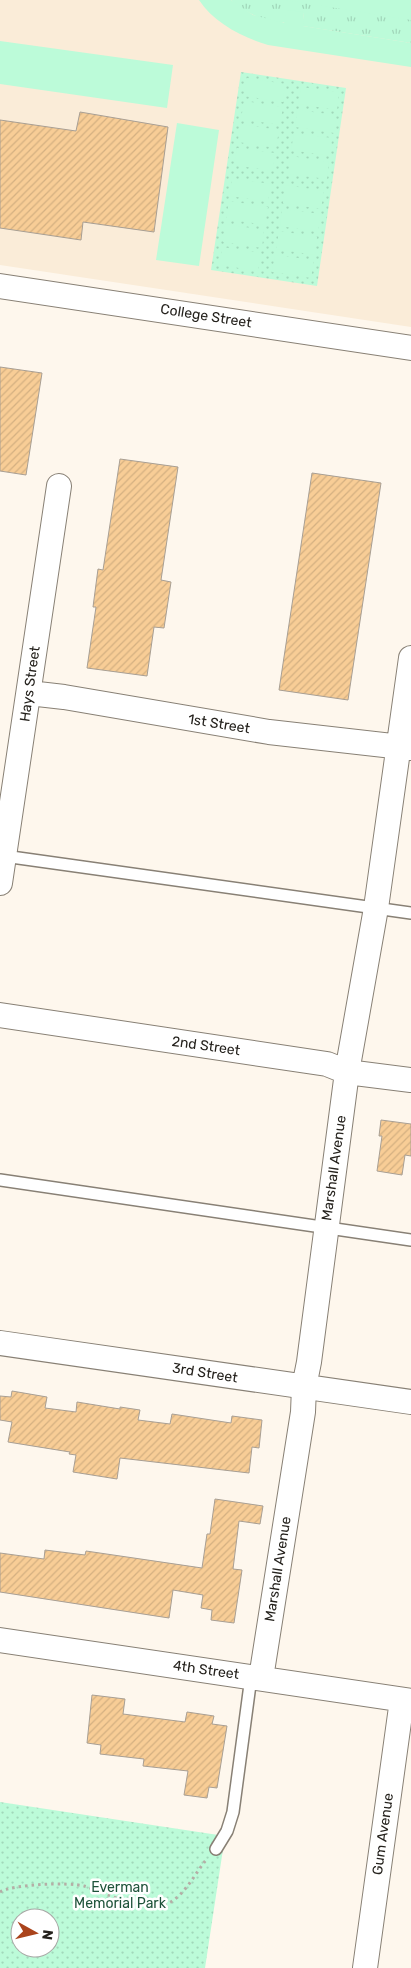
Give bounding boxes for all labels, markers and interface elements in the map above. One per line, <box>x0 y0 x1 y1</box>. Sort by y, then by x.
street label: College Street <box>159 300 253 332</box>
street label: Hays Street <box>16 645 44 723</box>
street label: 1st Street <box>187 711 252 737</box>
street label: 2nd Street <box>171 1033 242 1059</box>
street label: Marshall Avenue <box>318 1114 350 1222</box>
street label: 3rd Street <box>171 1359 239 1387</box>
street label: Marshall Avenue <box>261 1515 295 1623</box>
street label: 4th Street <box>172 1657 241 1683</box>
street label: Gum Avenue <box>369 1792 397 1876</box>
park label: Everman Memorial Park <box>74 1879 167 1912</box>
north arrow <box>10 1908 60 1958</box>
text: N <box>38 1929 56 1941</box>

